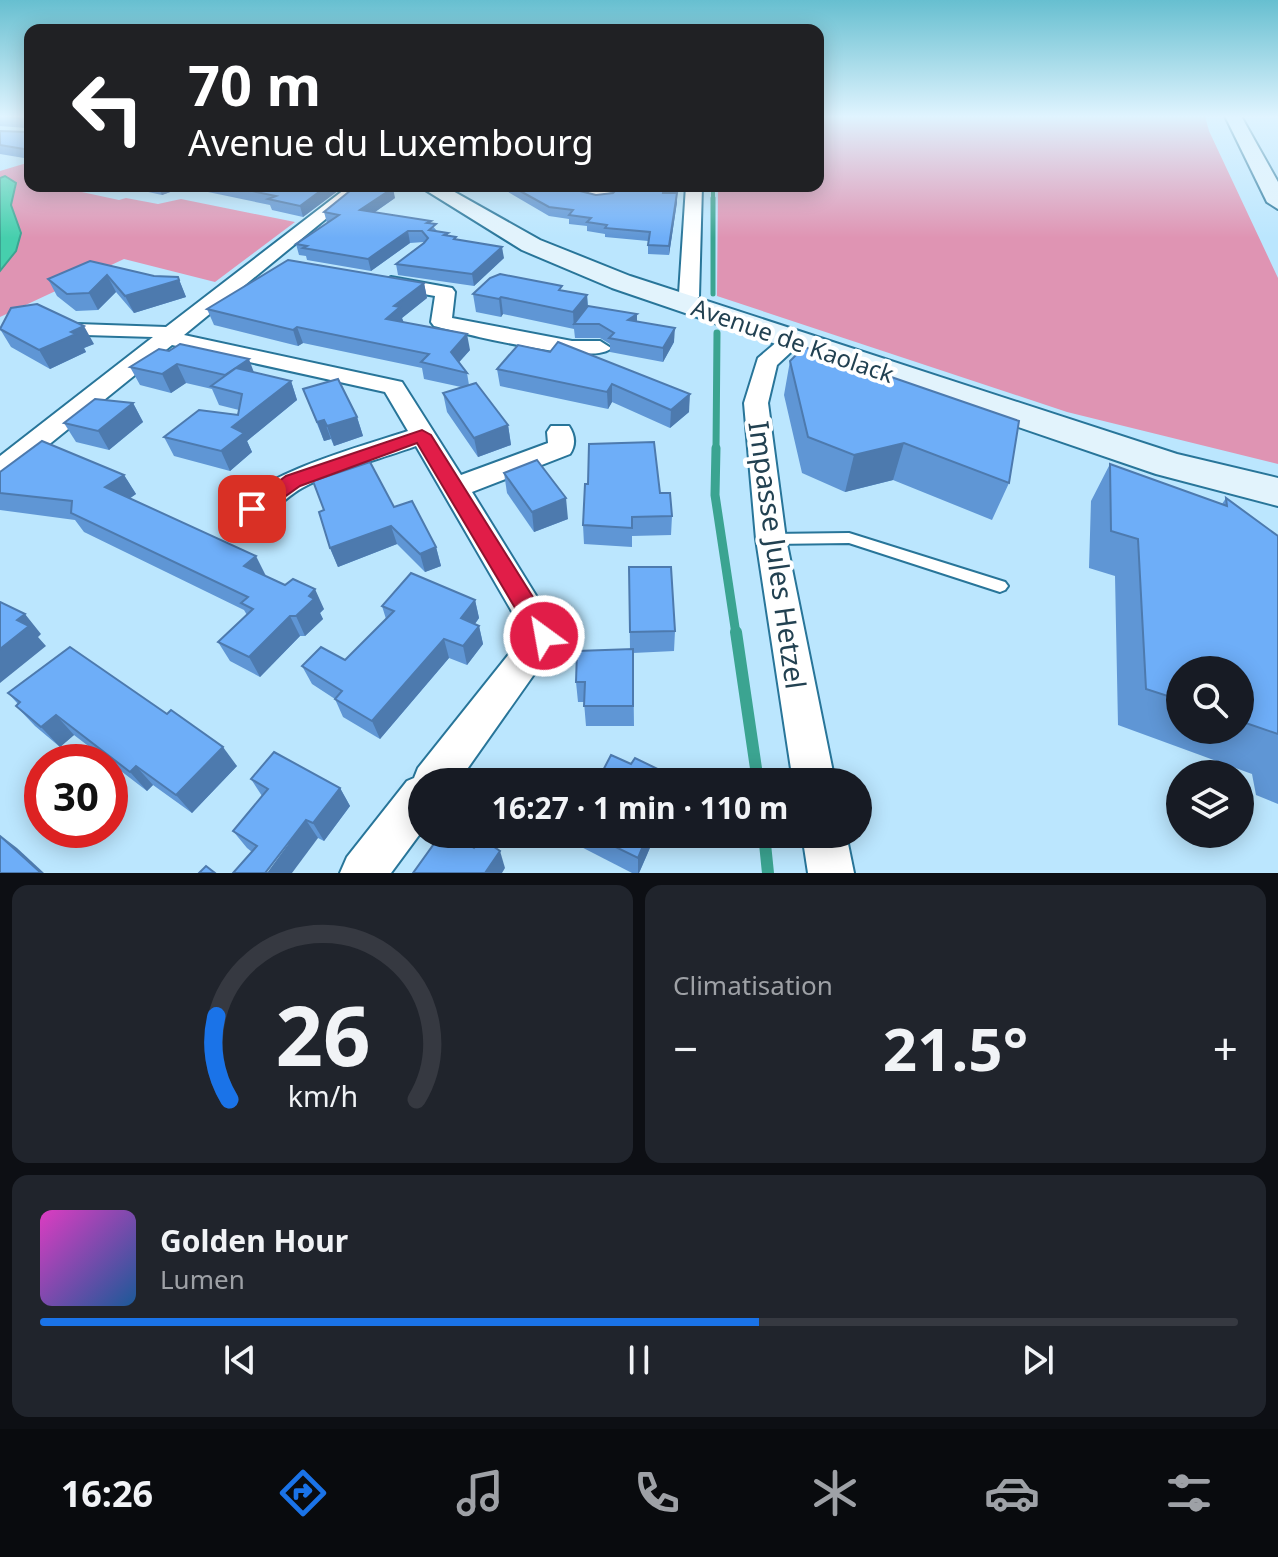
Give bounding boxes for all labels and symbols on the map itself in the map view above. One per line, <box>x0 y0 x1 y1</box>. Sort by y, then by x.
street label: Avenue de Kaolack <box>687 290 899 390</box>
street label: Impasse Jules Hetzel <box>740 419 816 691</box>
pin <box>218 475 286 543</box>
position arrow <box>502 594 586 678</box>
speed limit sign: 30 <box>24 744 128 848</box>

